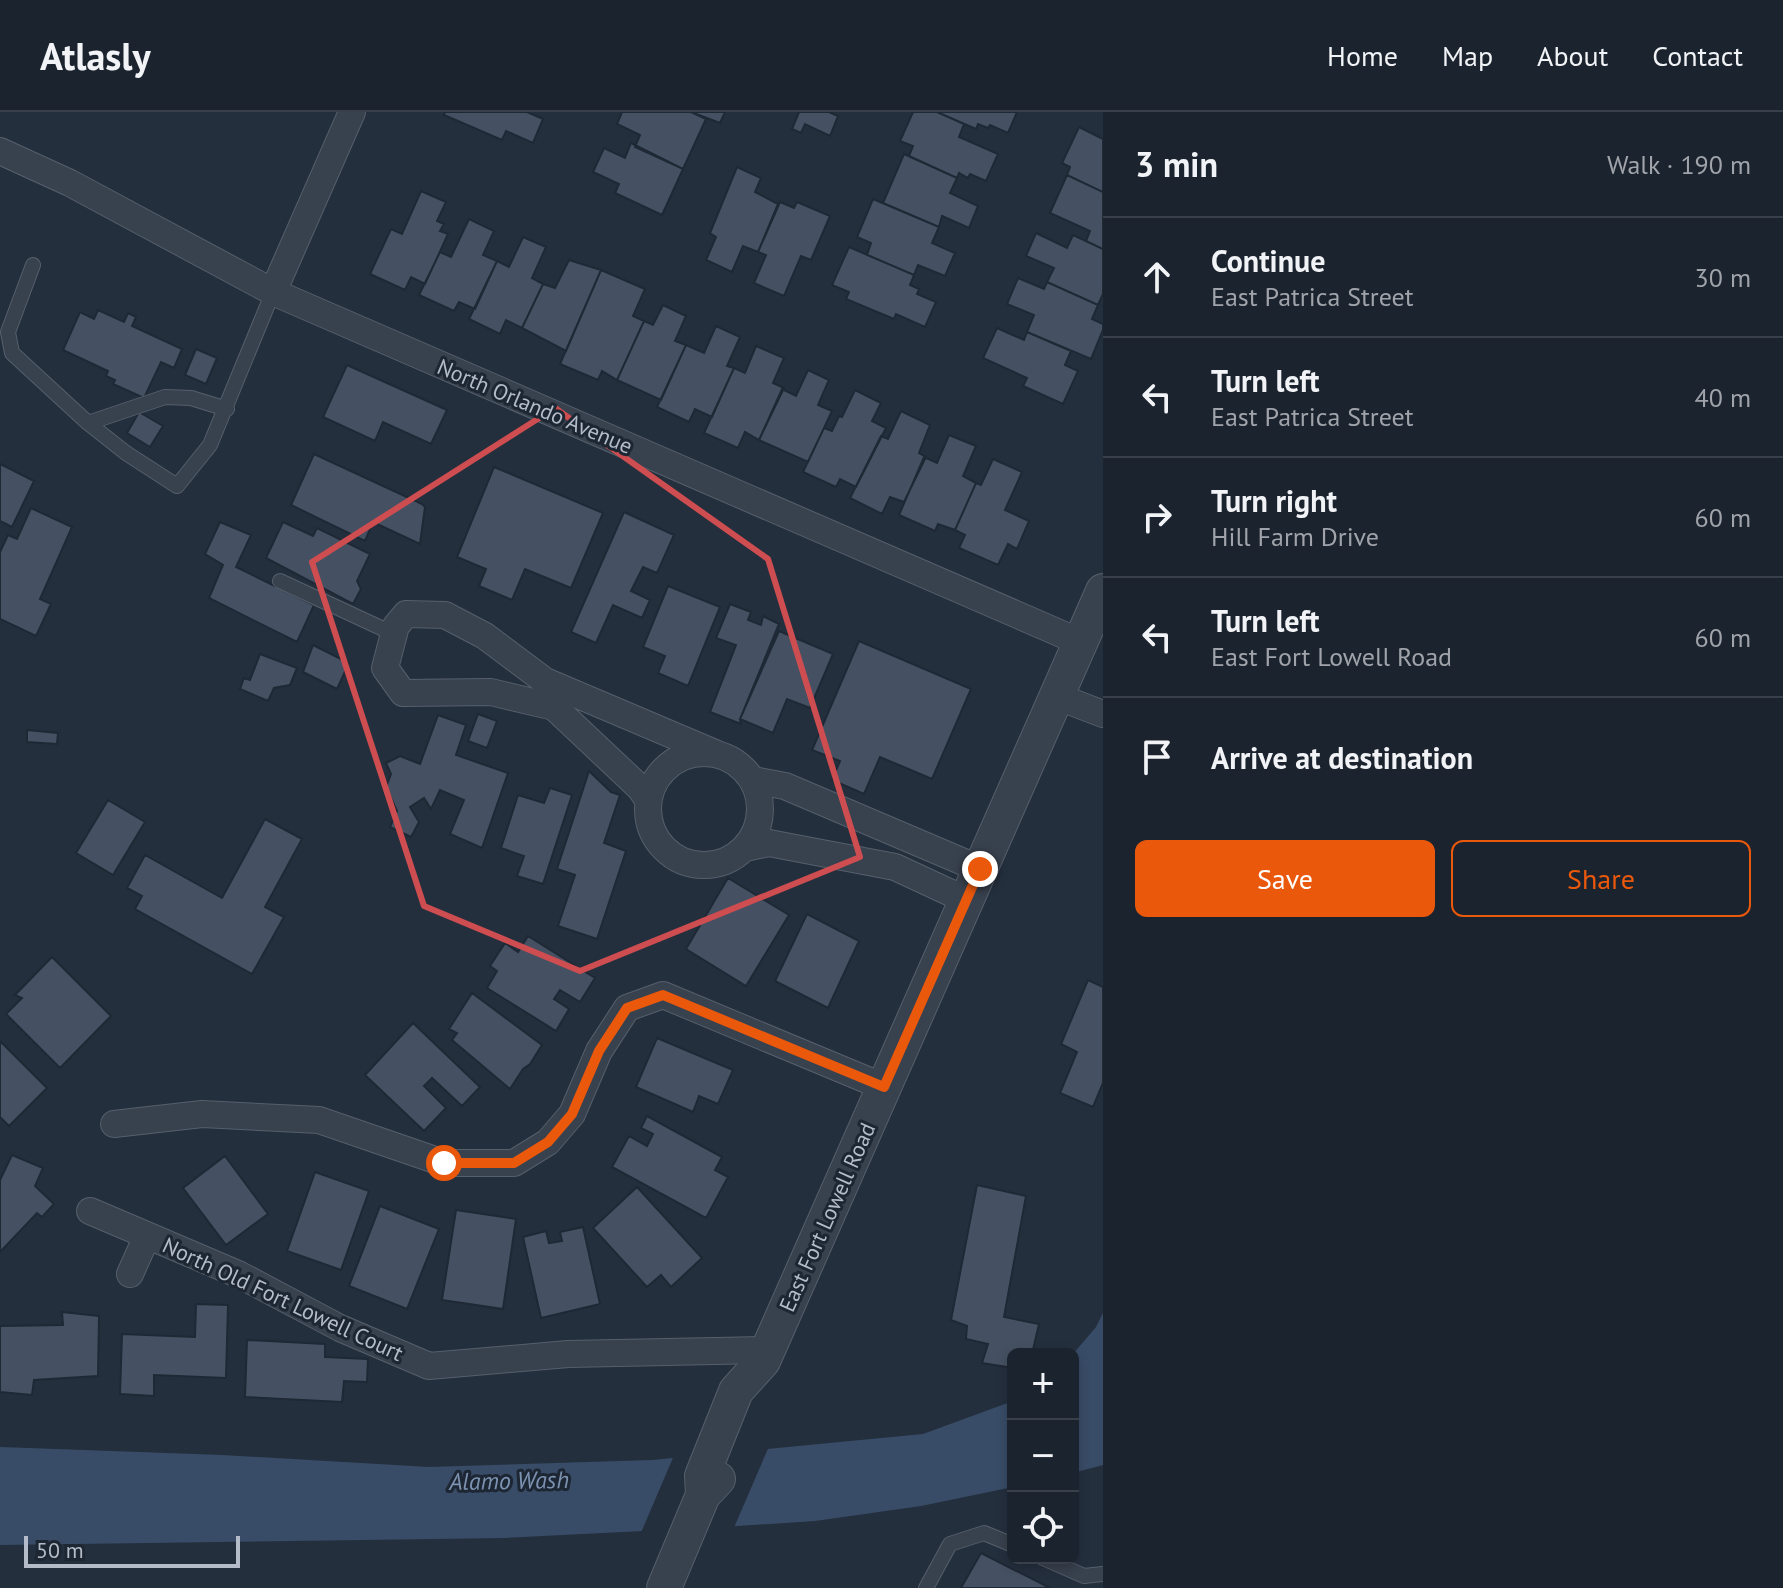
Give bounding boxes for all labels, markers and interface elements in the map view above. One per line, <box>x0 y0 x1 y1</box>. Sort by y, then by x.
text: Atlasly <box>40 31 151 80</box>
text: Home <box>1327 37 1398 74</box>
text: Map <box>1442 37 1493 74</box>
text: About <box>1537 37 1608 74</box>
text: Contact <box>1652 37 1743 74</box>
text: 3 min <box>1135 142 1218 186</box>
text: Walk · 190 m <box>1607 148 1751 181</box>
text: Continue <box>1211 241 1325 280</box>
icon: ahead <box>1135 255 1179 299</box>
text: 30 m <box>1695 261 1751 294</box>
text: East Patrica Street <box>1211 280 1414 313</box>
street label: North Orlando Avenue <box>433 352 637 460</box>
text: Turn left <box>1211 361 1319 400</box>
icon: left <box>1135 375 1179 419</box>
text: 40 m <box>1695 381 1751 414</box>
text: East Patrica Street <box>1211 400 1414 433</box>
text: Turn right <box>1211 481 1337 520</box>
icon: right <box>1135 495 1179 539</box>
text: 60 m <box>1695 501 1751 534</box>
text: Hill Farm Drive <box>1211 520 1379 553</box>
text: Turn left <box>1211 601 1319 640</box>
icon: left <box>1135 615 1179 659</box>
text: 60 m <box>1695 621 1751 654</box>
text: East Fort Lowell Road <box>1211 640 1452 673</box>
icon: arrive <box>1135 735 1179 779</box>
text: Arrive at destination <box>1211 738 1473 777</box>
button: Save <box>1135 840 1435 917</box>
button: Share <box>1451 840 1751 917</box>
route end <box>962 851 998 887</box>
street label: East Fort Lowell Road <box>773 1118 881 1316</box>
route start <box>426 1145 462 1181</box>
street label: North Old Fort Lowell Court <box>158 1231 408 1367</box>
map controls <box>1007 1348 1079 1564</box>
button: + <box>1007 1348 1079 1420</box>
button: − <box>1007 1420 1079 1492</box>
water label: Alamo Wash <box>448 1464 569 1497</box>
button: locate <box>1007 1492 1079 1564</box>
scale bar <box>24 1532 240 1568</box>
text: 50 m <box>36 1536 84 1564</box>

